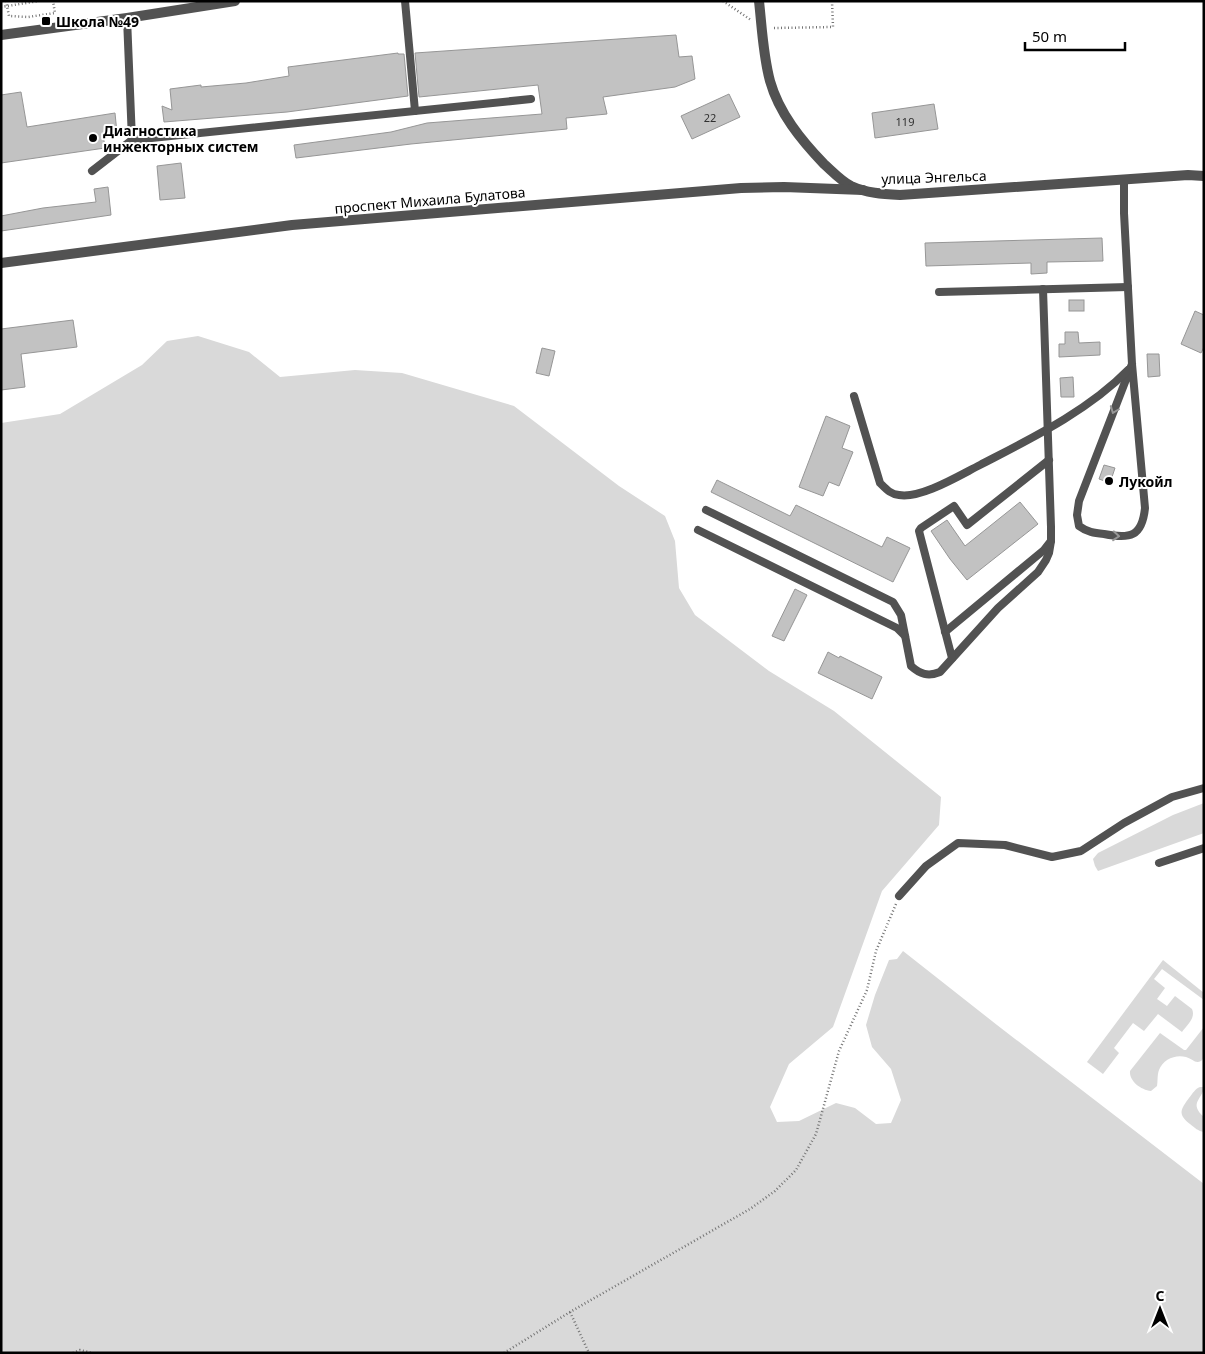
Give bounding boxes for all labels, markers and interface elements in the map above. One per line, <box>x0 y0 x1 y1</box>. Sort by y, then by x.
place label: Школа №49 <box>56 12 139 31</box>
marker: Школа №49 <box>40 15 52 27</box>
scale bar <box>1025 20 1125 52</box>
text: 50 m <box>1032 26 1067 46</box>
house number: 22 <box>704 110 716 125</box>
house number: 119 <box>896 114 914 129</box>
place label: Диагностика инжекторных систем <box>103 121 259 156</box>
marker: Диагностика инжекторных систем <box>87 132 99 144</box>
street label: улица Энгельса <box>881 166 987 188</box>
street label: проспект Михаила Булатова <box>334 182 526 218</box>
one-way arrow <box>1110 405 1120 414</box>
place label: Лукойл <box>1119 472 1172 491</box>
marker: Лукойл <box>1103 475 1115 487</box>
one-way arrow <box>1113 530 1121 541</box>
north arrow <box>1135 1284 1185 1334</box>
text: С <box>1155 1286 1165 1305</box>

